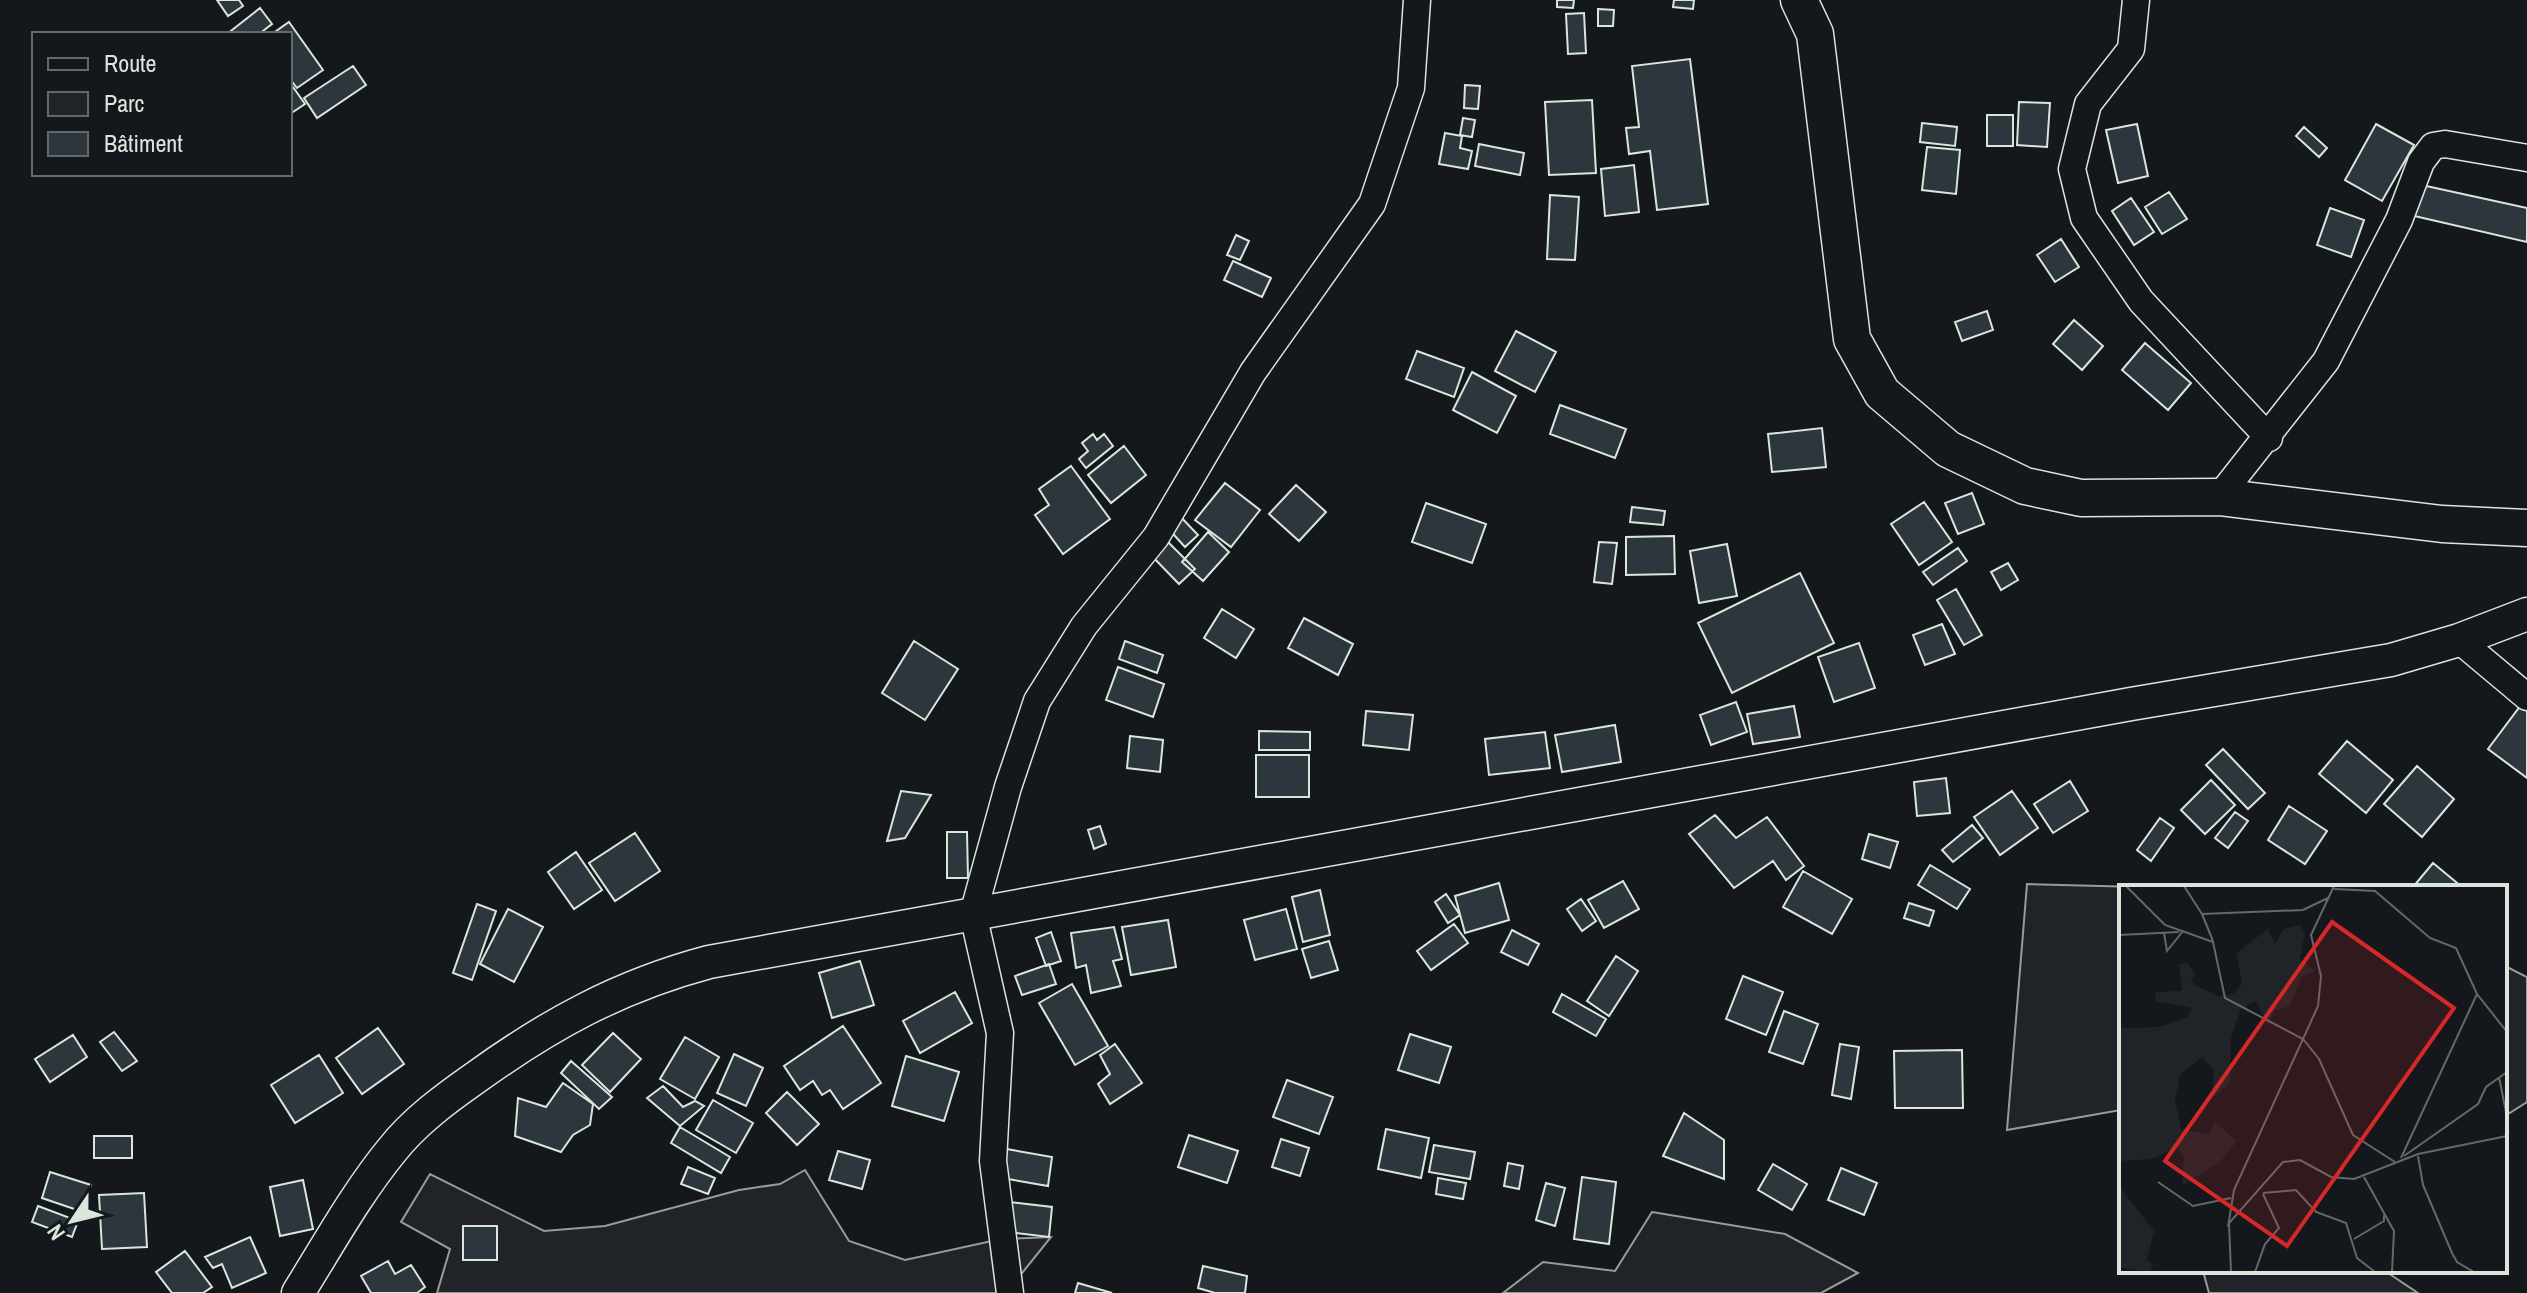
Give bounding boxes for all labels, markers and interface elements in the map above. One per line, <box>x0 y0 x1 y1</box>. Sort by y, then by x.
legend <box>32 32 292 176</box>
text: Route <box>104 47 157 79</box>
text: Parc <box>104 87 145 119</box>
text: Bâtiment <box>104 127 183 159</box>
inset map <box>2119 885 2507 1273</box>
north arrow <box>32 1181 112 1261</box>
text: N <box>40 1219 72 1246</box>

